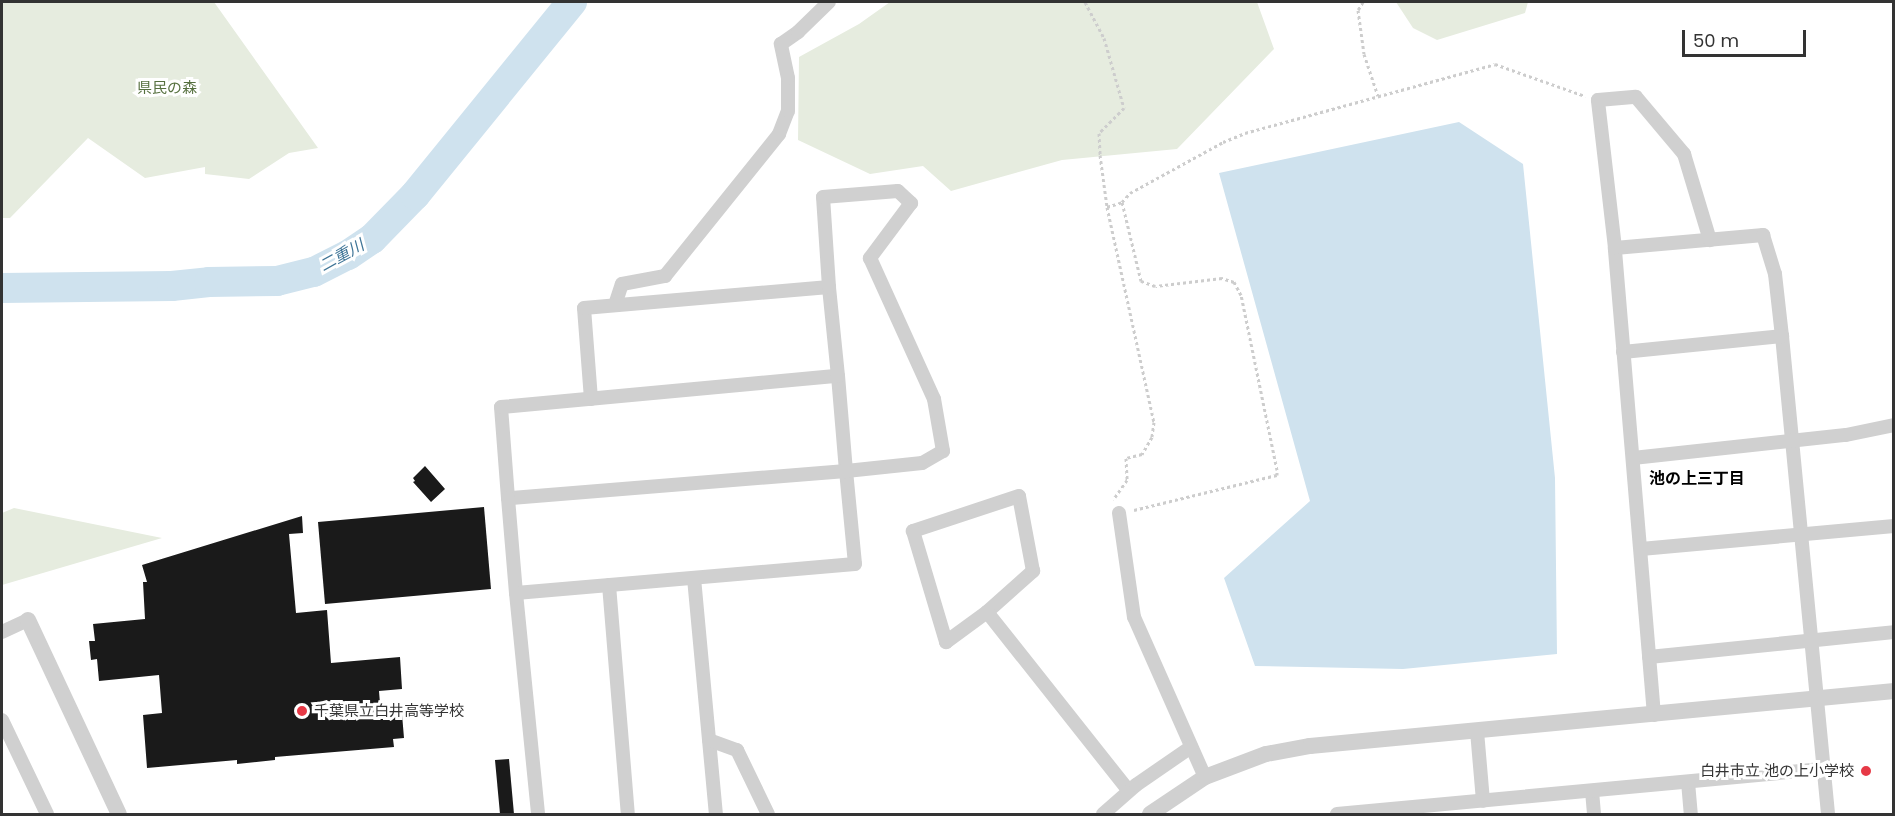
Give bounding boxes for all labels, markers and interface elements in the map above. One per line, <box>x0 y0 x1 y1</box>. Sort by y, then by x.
scale bar <box>1685 18 1810 56</box>
text: 50 m <box>1693 28 1739 53</box>
park label: 県民の森 <box>137 79 197 97</box>
water label: 二重川 <box>316 236 368 276</box>
district label: 池の上三丁目 <box>1649 469 1745 489</box>
place label: 千葉県立白井高等学校 <box>314 702 464 720</box>
marker: 千葉県立白井高等学校 <box>295 704 309 718</box>
place label: 白井市立 池の上小学校 <box>1700 762 1854 780</box>
marker: 白井市立 池の上小学校 <box>1859 764 1873 778</box>

